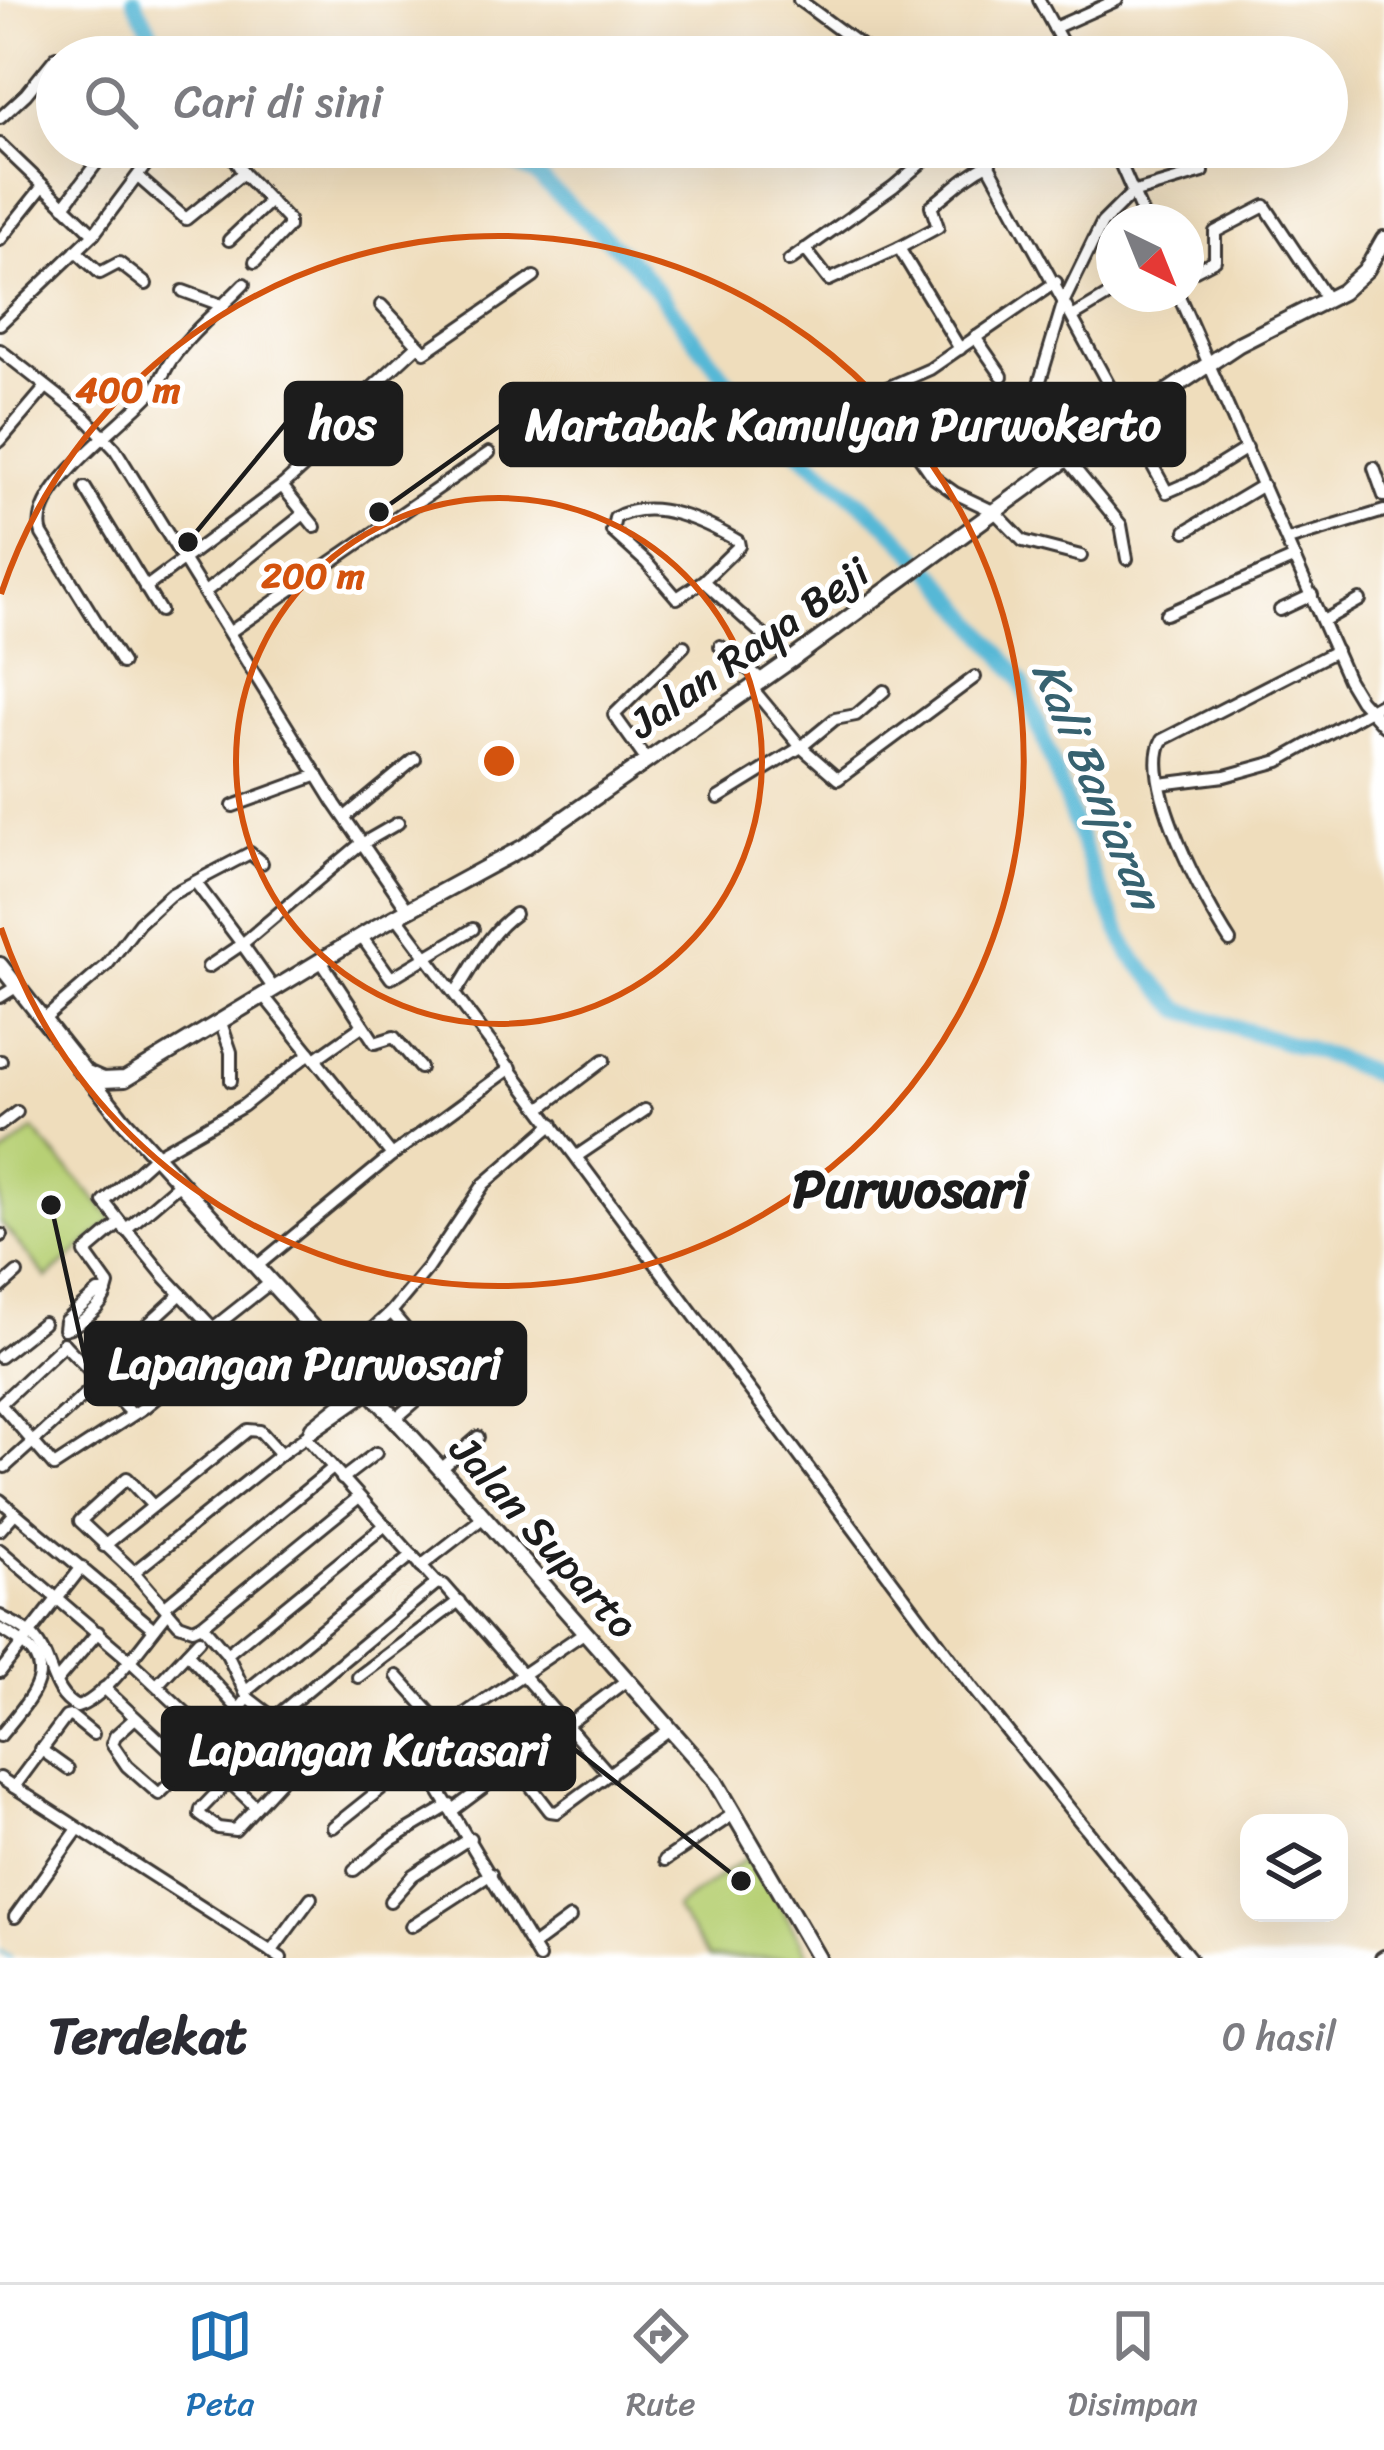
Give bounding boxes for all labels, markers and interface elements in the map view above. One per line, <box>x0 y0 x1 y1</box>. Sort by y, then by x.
search box <box>36 36 1348 168</box>
text: Cari di sini <box>174 62 383 142</box>
icon: search <box>78 69 144 135</box>
north arrow <box>1096 204 1204 312</box>
text: 400 m <box>75 358 181 422</box>
callout: hos <box>286 383 401 464</box>
text: hos <box>307 384 378 464</box>
callout: Martabak Kamulyan Purwokerto <box>501 384 1184 465</box>
text: Martabak Kamulyan Purwokerto <box>524 385 1161 465</box>
street label: Jalan Raya Beji <box>611 536 887 760</box>
text: 200 m <box>261 544 365 608</box>
water label: Kali Banjaran <box>1009 648 1187 926</box>
centre of rings <box>478 740 520 782</box>
district label: Purwosari <box>793 1141 1031 1237</box>
callout: Lapangan Purwosari <box>86 1323 525 1404</box>
text: Lapangan Purwosari <box>108 1324 504 1404</box>
street label: Jalan Suparto <box>429 1415 657 1657</box>
callout: Lapangan Kutasari <box>163 1708 574 1789</box>
text: Lapangan Kutasari <box>189 1710 552 1790</box>
map controls <box>1240 1814 1348 1922</box>
button: layers <box>1240 1814 1348 1922</box>
text: Terdekat <box>48 1991 247 2081</box>
text: 0 hasil <box>1221 2002 1336 2071</box>
tab: Peta <box>186 2303 254 2433</box>
tab: Rute <box>626 2303 695 2433</box>
tab: Disimpan <box>1068 2303 1198 2433</box>

